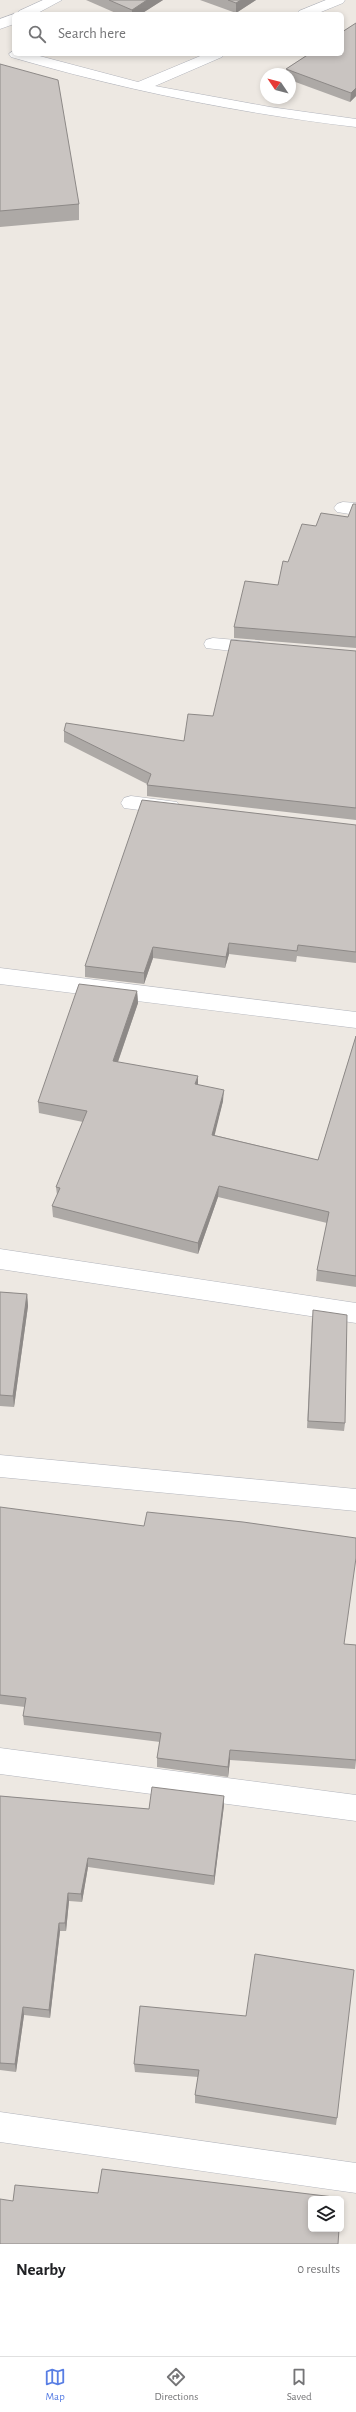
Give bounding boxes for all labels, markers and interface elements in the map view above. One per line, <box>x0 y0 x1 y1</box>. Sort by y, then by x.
search box <box>12 12 344 56</box>
icon: search <box>26 23 48 45</box>
text: Search here <box>58 26 126 41</box>
north arrow <box>260 68 296 104</box>
map controls <box>308 2196 344 2232</box>
button: layers <box>308 2196 344 2232</box>
text: Nearby <box>16 2261 66 2278</box>
text: 0 results <box>297 2263 340 2276</box>
tab: Map <box>44 2366 66 2403</box>
tab: Directions <box>154 2366 198 2403</box>
tab: Saved <box>287 2366 312 2403</box>

